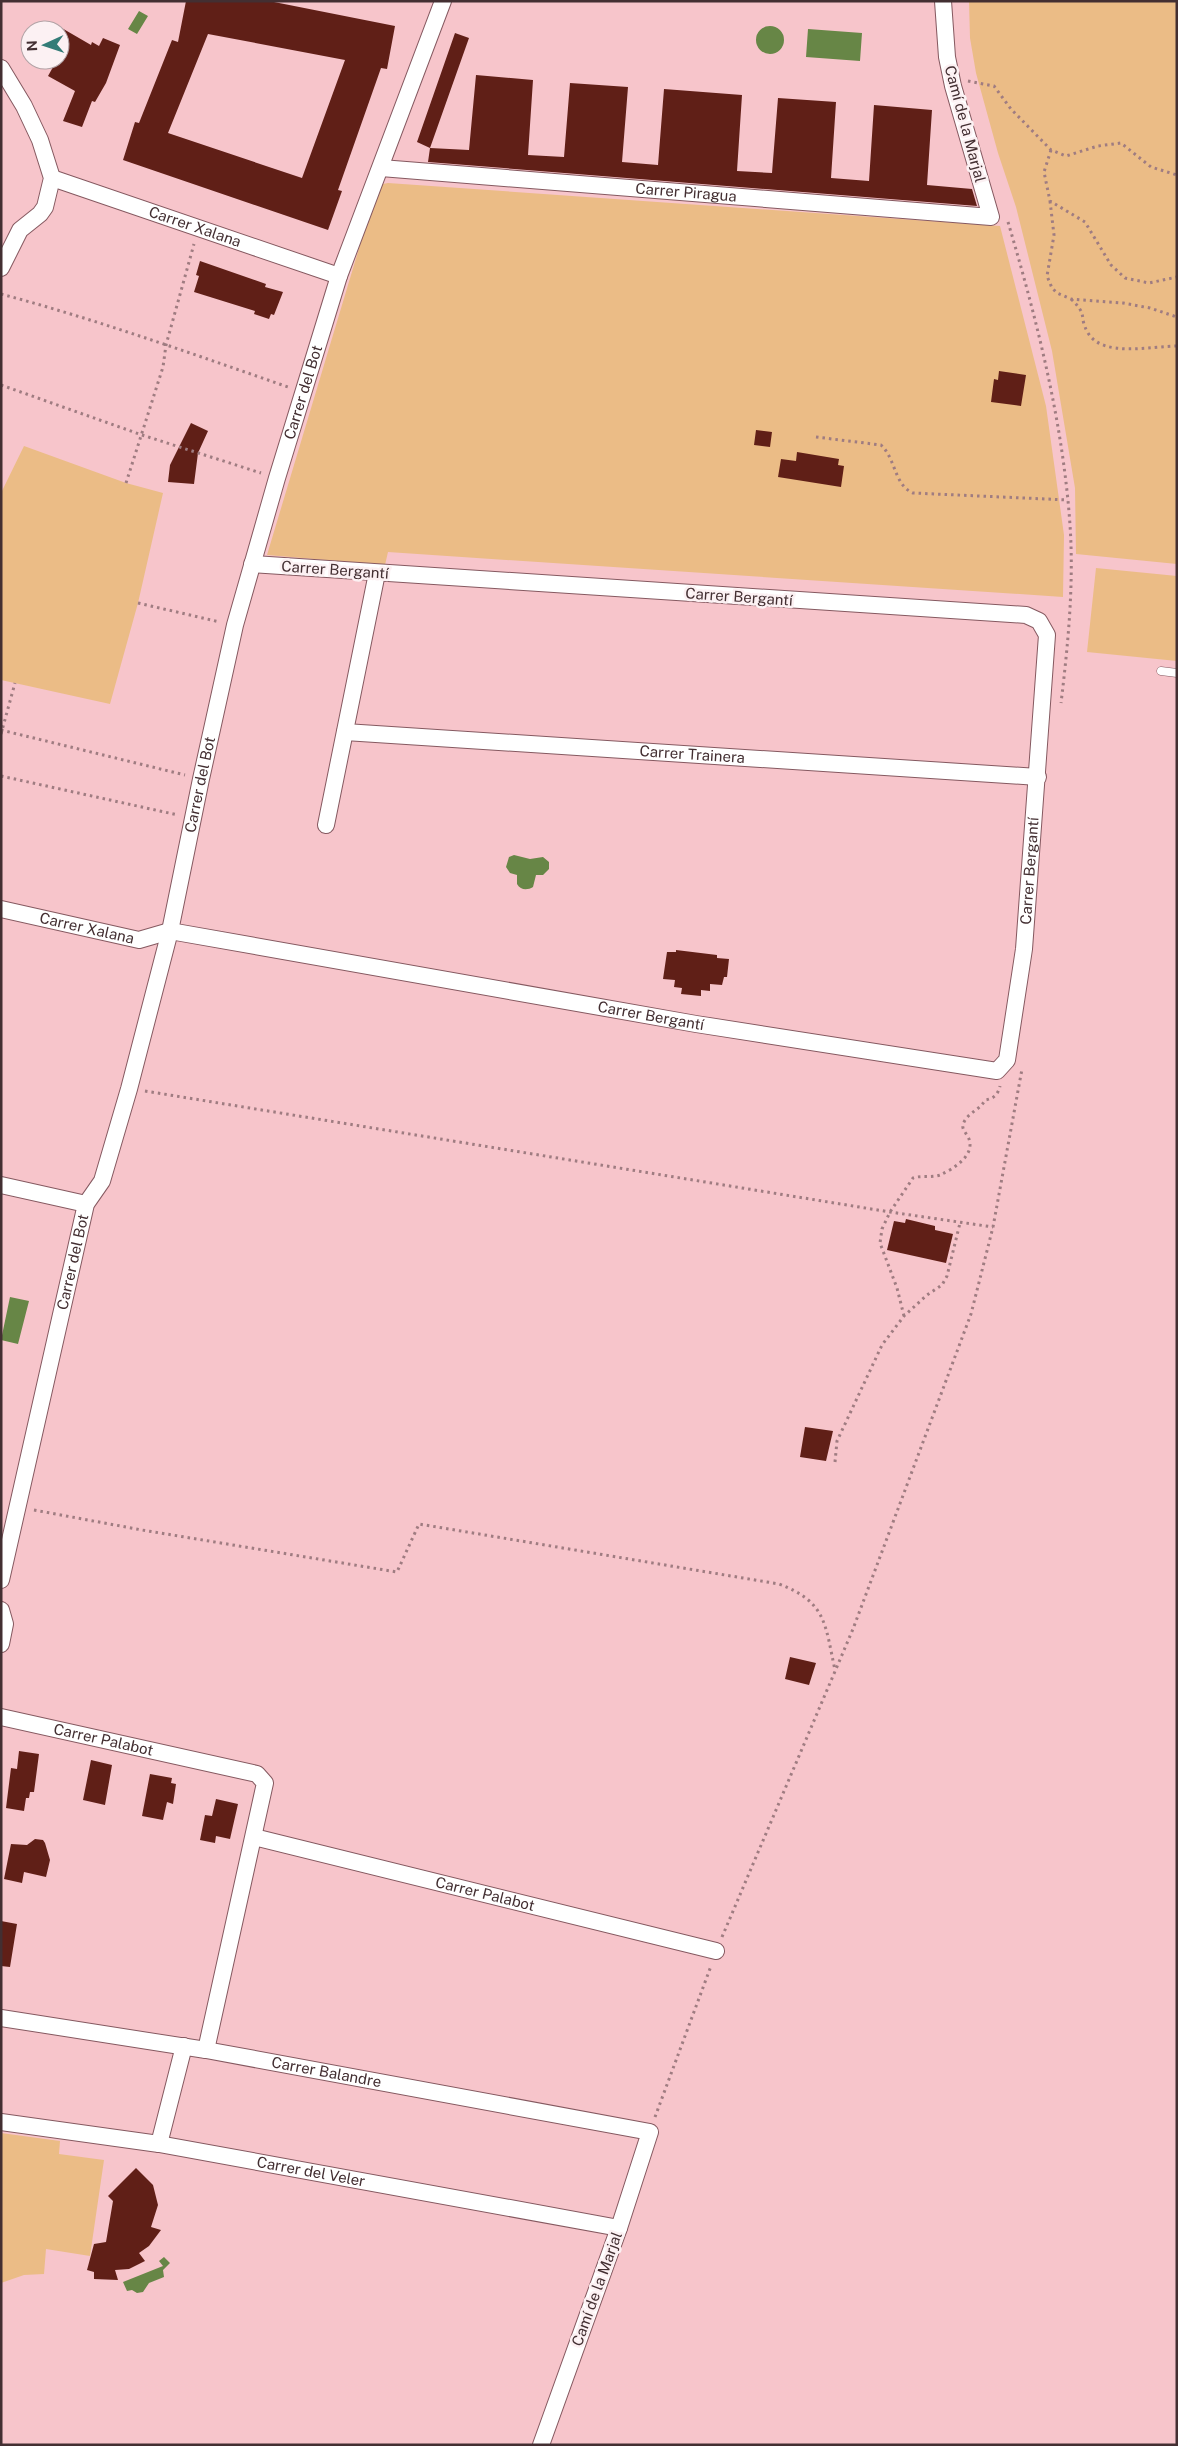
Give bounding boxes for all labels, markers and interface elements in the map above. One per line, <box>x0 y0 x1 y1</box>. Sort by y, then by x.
north arrow <box>20 20 70 70</box>
text: N <box>24 40 40 52</box>
street label: Camí de la Marjal <box>942 64 989 184</box>
street label: Carrer Piragua <box>635 179 737 205</box>
street label: Carrer Xalana <box>147 203 243 250</box>
street label: Carrer del Bot <box>280 343 325 441</box>
street label: Carrer Bergantí <box>281 557 390 582</box>
street label: Carrer Bergantí <box>685 584 794 609</box>
street label: Carrer del Bot <box>181 735 218 834</box>
street label: Carrer Trainera <box>639 742 745 766</box>
street label: Carrer Bergantí <box>1017 816 1042 925</box>
street label: Carrer Xalana <box>38 909 136 947</box>
street label: Carrer Bergantí <box>596 998 706 1033</box>
street label: Carrer del Bot <box>53 1212 91 1311</box>
street label: Carrer Palabot <box>52 1720 155 1759</box>
street label: Carrer Palabot <box>434 1873 537 1914</box>
street label: Carrer Balandre <box>270 2053 383 2090</box>
street label: Carrer del Veler <box>256 2153 367 2190</box>
street label: Camí de la Marjal <box>568 2229 625 2348</box>

